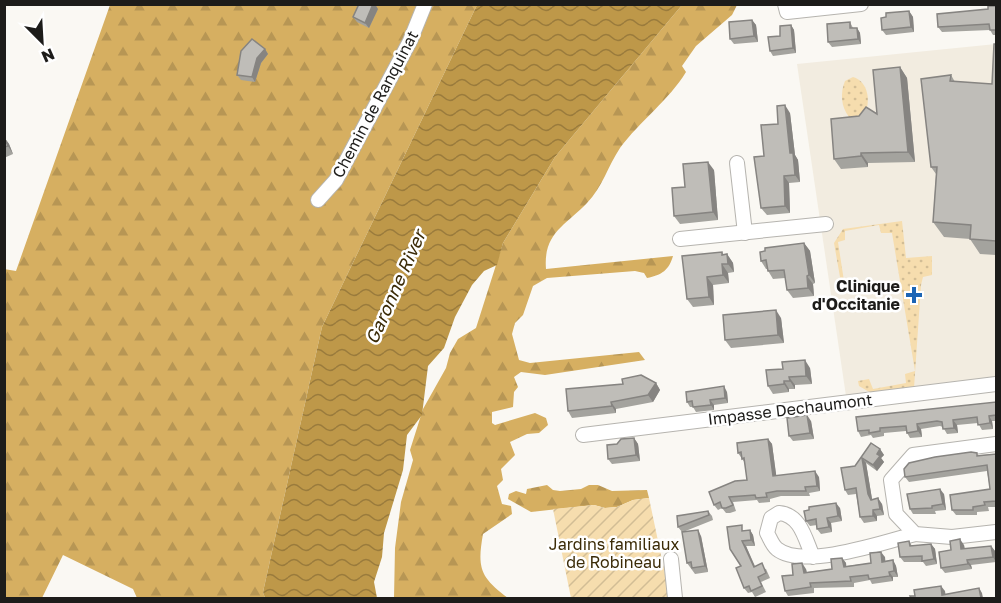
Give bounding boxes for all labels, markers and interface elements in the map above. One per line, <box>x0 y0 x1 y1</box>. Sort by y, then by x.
north arrow <box>12 12 72 72</box>
street label: Chemin de Ranquinat <box>328 27 422 181</box>
text: N <box>38 44 58 67</box>
water label: Garonne River <box>360 224 431 347</box>
place label: Clinique d'Occitanie <box>812 276 900 314</box>
marker: Clinique d'Occitanie <box>905 286 923 304</box>
street label: Impasse Dechaumont <box>706 389 874 429</box>
park label: Jardins familiaux de Robineau <box>549 534 679 572</box>

